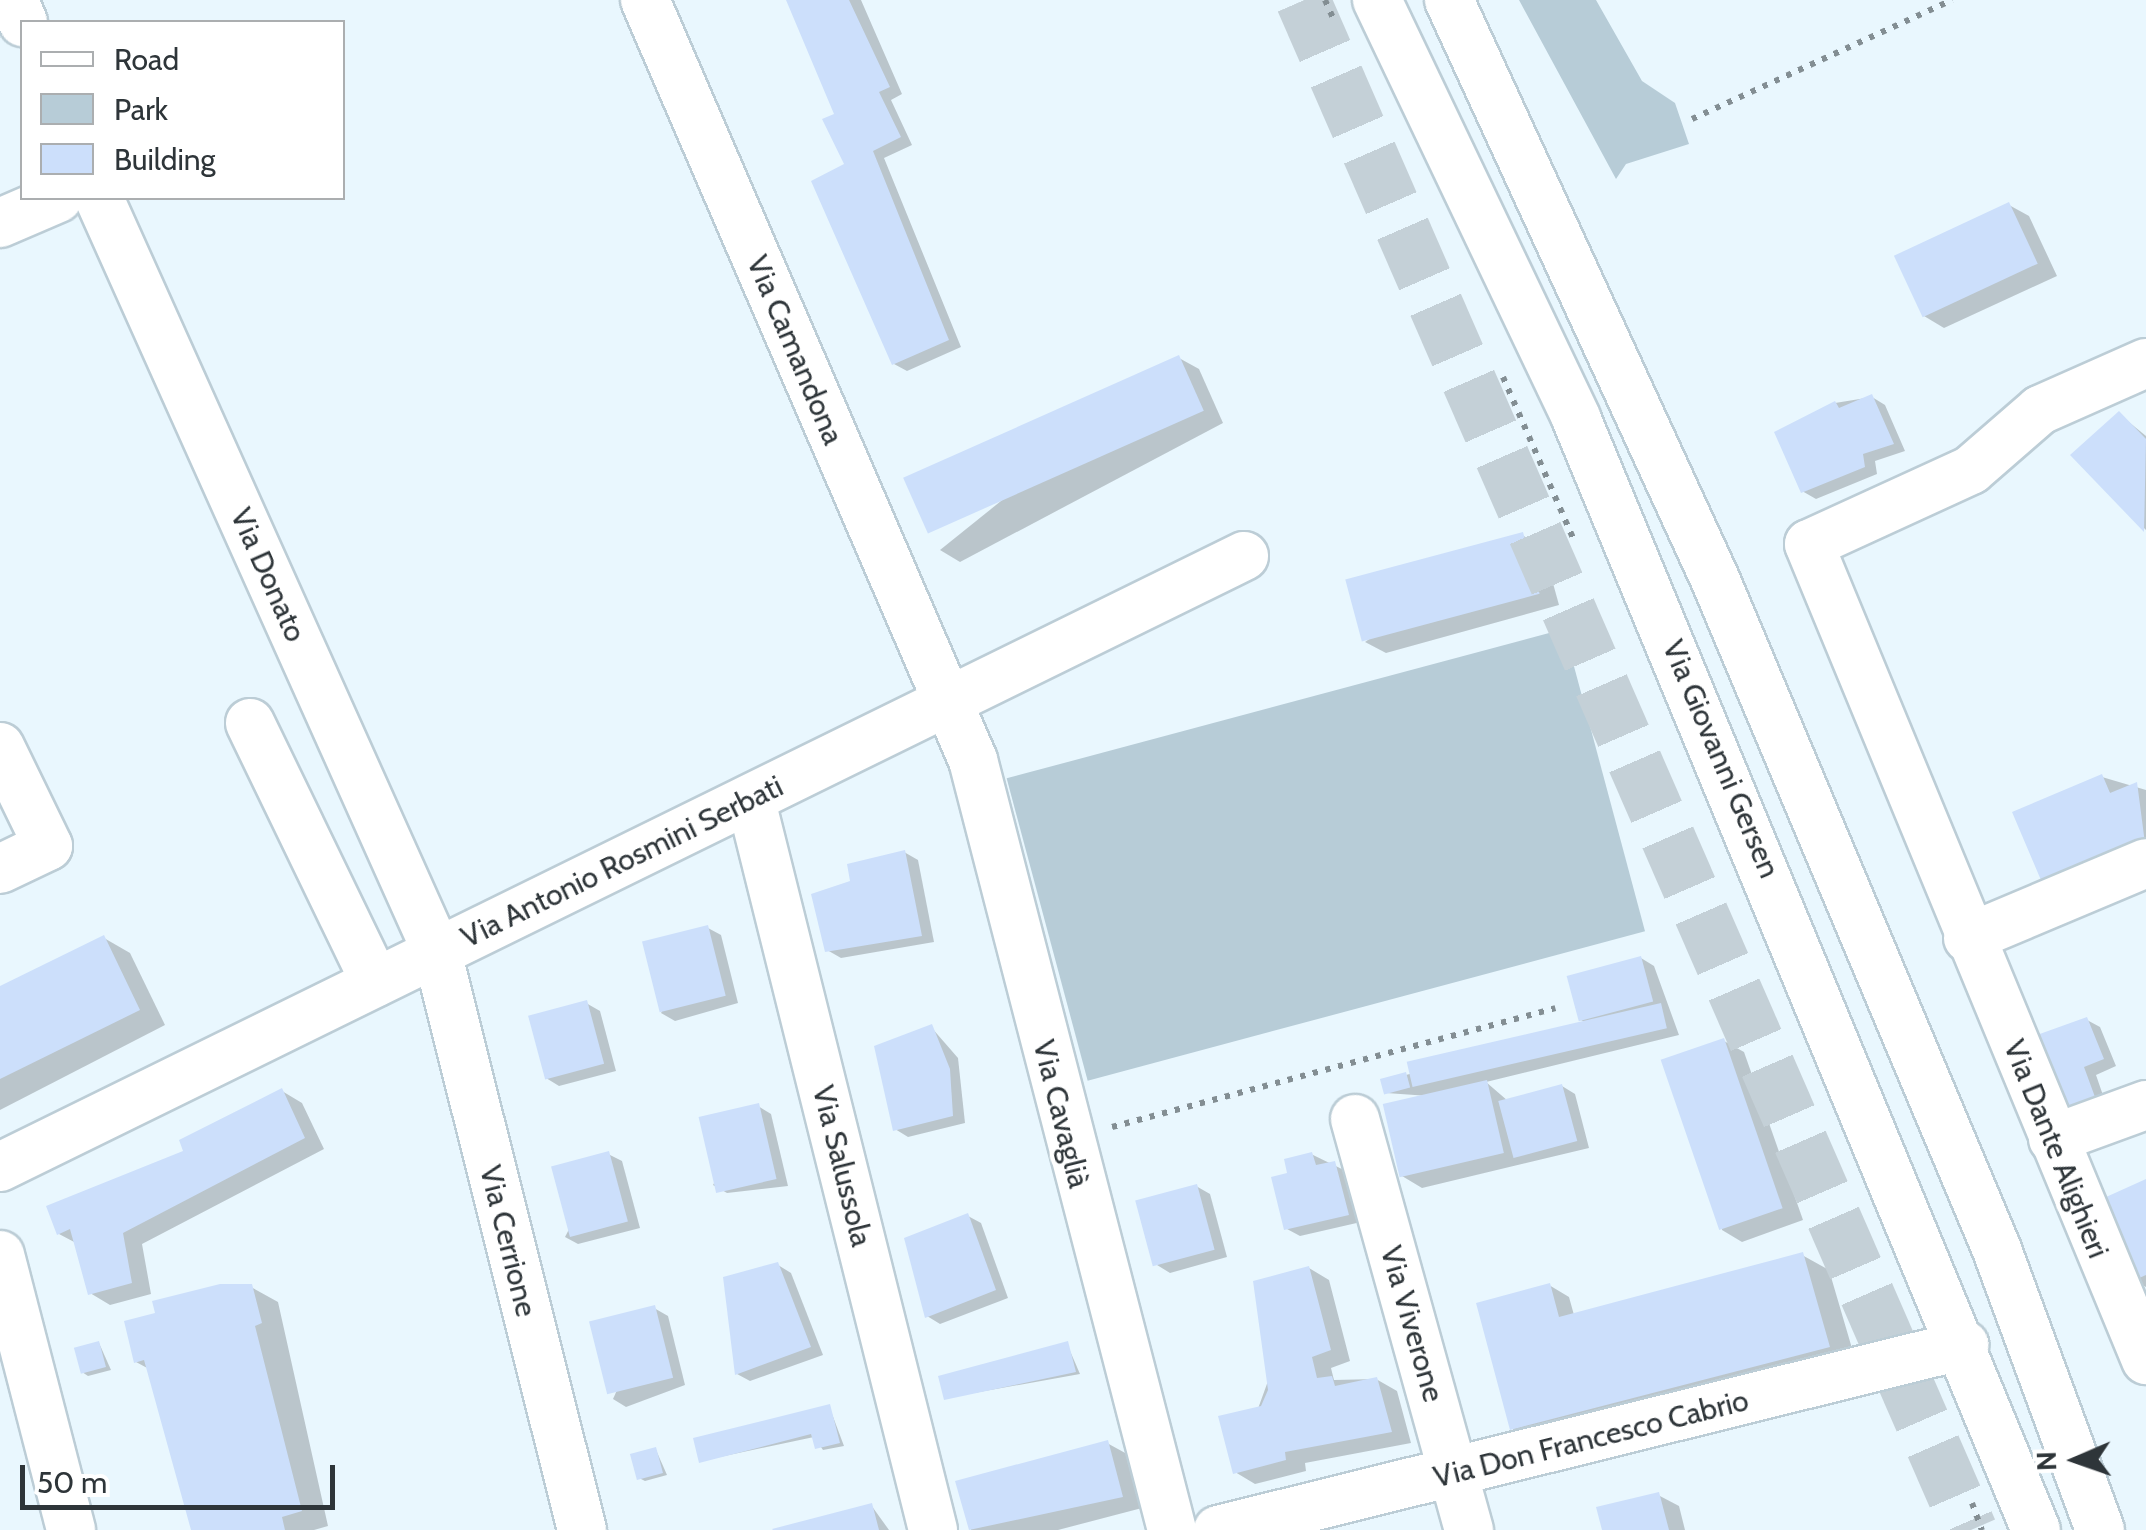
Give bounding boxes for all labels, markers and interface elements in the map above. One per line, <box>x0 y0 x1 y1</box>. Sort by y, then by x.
legend <box>20 20 345 200</box>
text: Road <box>114 41 179 78</box>
text: Park <box>114 91 168 128</box>
text: Building <box>114 141 216 178</box>
street label: Via Camandona <box>739 250 851 450</box>
street label: Via Donato <box>223 503 313 647</box>
street label: Via Giovanni Gersen <box>1655 635 1787 883</box>
street label: Via Antonio Rosmini Serbati <box>455 768 789 956</box>
street label: Via Dante Alighieri <box>1996 1035 2116 1263</box>
street label: Via Cavaglià <box>1025 1036 1097 1192</box>
street label: Via Salussola <box>805 1082 879 1250</box>
street label: Via Cerrione <box>472 1162 544 1320</box>
street label: Via Viverone <box>1373 1242 1451 1406</box>
street label: Via Don Francesco Cabrio <box>1430 1382 1752 1496</box>
north arrow <box>2026 1410 2126 1510</box>
scale bar <box>25 1445 340 1507</box>
text: N <box>2029 1451 2063 1472</box>
text: 50 m <box>37 1464 107 1501</box>

